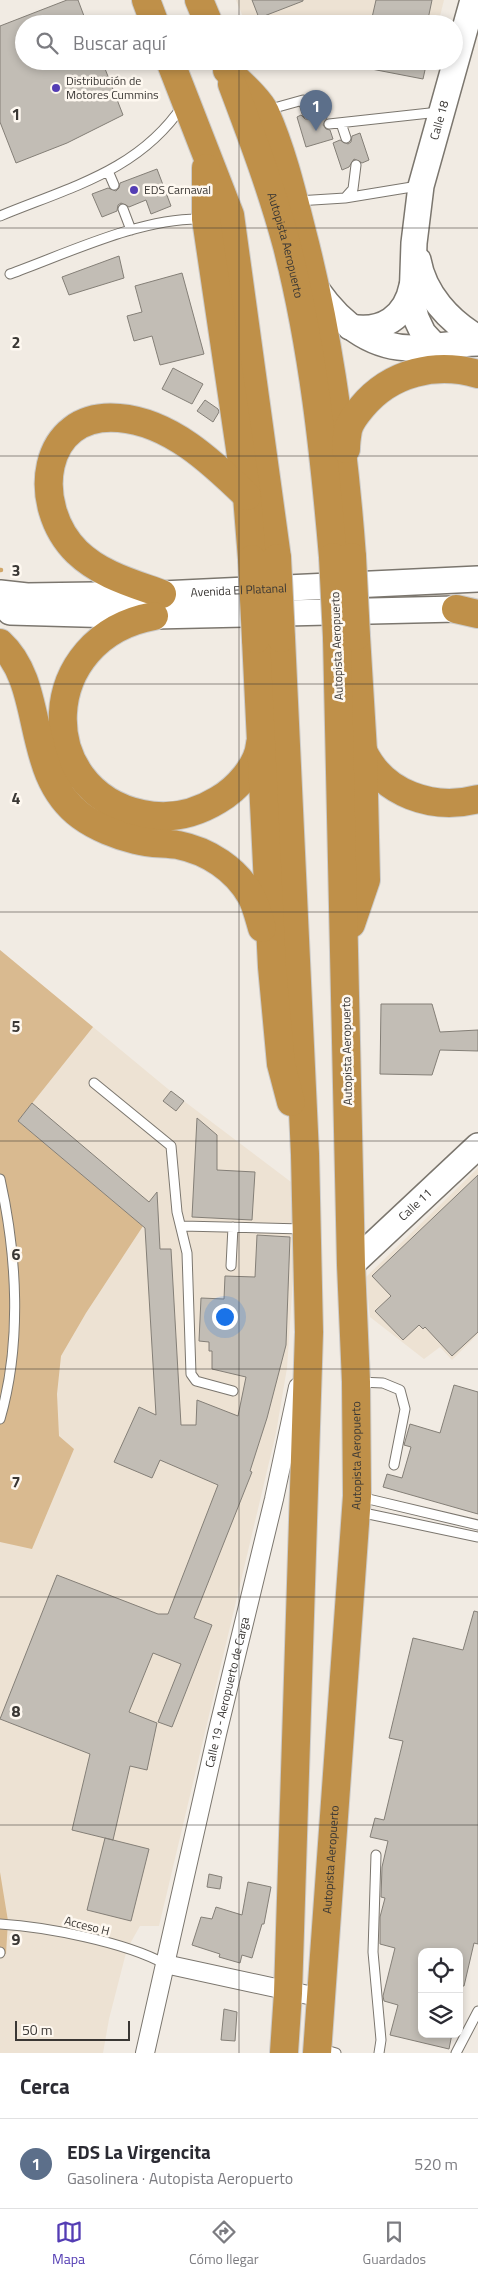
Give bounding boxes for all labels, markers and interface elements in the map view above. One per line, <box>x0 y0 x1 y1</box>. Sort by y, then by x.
search box <box>15 15 463 70</box>
text: Buscar aquí <box>73 28 166 57</box>
icon: search <box>33 29 61 57</box>
place label: Distribución de Motores Cummins <box>66 71 159 104</box>
marker: Distribución de Motores Cummins <box>50 82 62 94</box>
pin: 1 <box>300 90 332 131</box>
street label: Calle 18 <box>424 98 454 142</box>
text: 1 <box>12 102 20 126</box>
place label: EDS Carnaval <box>144 180 211 199</box>
marker: EDS Carnaval <box>128 184 140 196</box>
street label: Autopista Aeropuerto <box>263 190 309 300</box>
text: 2 <box>12 330 20 354</box>
text: 3 <box>12 558 20 582</box>
street label: Avenida El Platanal <box>190 578 287 602</box>
street label: Autopista Aeropuerto <box>325 592 348 701</box>
text: 4 <box>12 786 21 810</box>
street label: Autopista Aeropuerto <box>336 997 357 1105</box>
text: 5 <box>12 1014 21 1038</box>
street label: Calle 11 <box>394 1184 436 1225</box>
text: 6 <box>12 1242 21 1266</box>
your location <box>212 1304 238 1330</box>
street label: Autopista Aeropuerto <box>346 1401 366 1510</box>
text: 7 <box>12 1470 20 1494</box>
street label: Calle 19 - Aeropuerto de Carga <box>200 1615 254 1769</box>
text: 8 <box>12 1699 21 1723</box>
street label: Autopista Aeropuerto <box>317 1805 344 1914</box>
street label: Acceso H <box>62 1911 112 1940</box>
text: 9 <box>12 1927 21 1951</box>
map controls <box>418 1948 463 2038</box>
button: locate <box>418 1948 463 1993</box>
button: layers <box>418 1993 463 2038</box>
scale bar <box>15 2018 130 2041</box>
text: 50 m <box>22 2019 52 2040</box>
text: Cerca <box>20 2070 70 2102</box>
text: EDS La Virgencita <box>67 2137 211 2166</box>
text: 1 <box>32 2152 40 2176</box>
text: 520 m <box>414 2152 458 2176</box>
text: Gasolinera · Autopista Aeropuerto <box>67 2166 293 2190</box>
tab: Mapa <box>52 2218 85 2269</box>
tab: Cómo llegar <box>189 2218 259 2269</box>
tab: Guardados <box>363 2218 426 2269</box>

